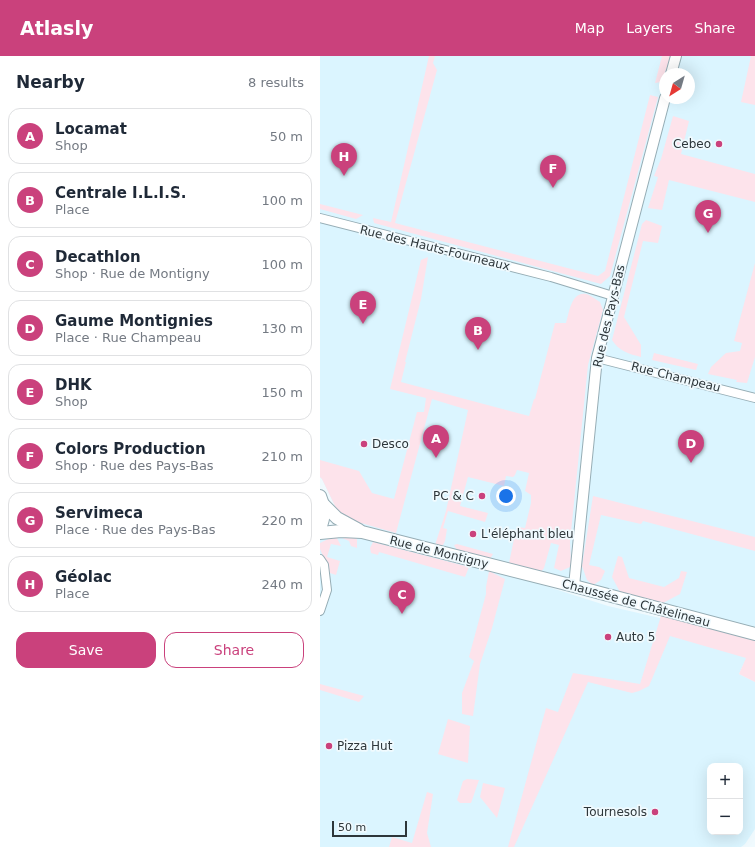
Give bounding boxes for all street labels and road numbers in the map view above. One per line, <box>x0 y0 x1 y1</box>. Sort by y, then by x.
street label: Rue des Hauts-Fourneaux <box>359 223 511 273</box>
street label: Rue des Pays-Bas <box>590 263 628 369</box>
street label: Rue Champeau <box>630 359 722 395</box>
street label: Rue de Montigny <box>388 533 490 571</box>
street label: Chaussée de Châtelineau <box>560 576 712 630</box>

